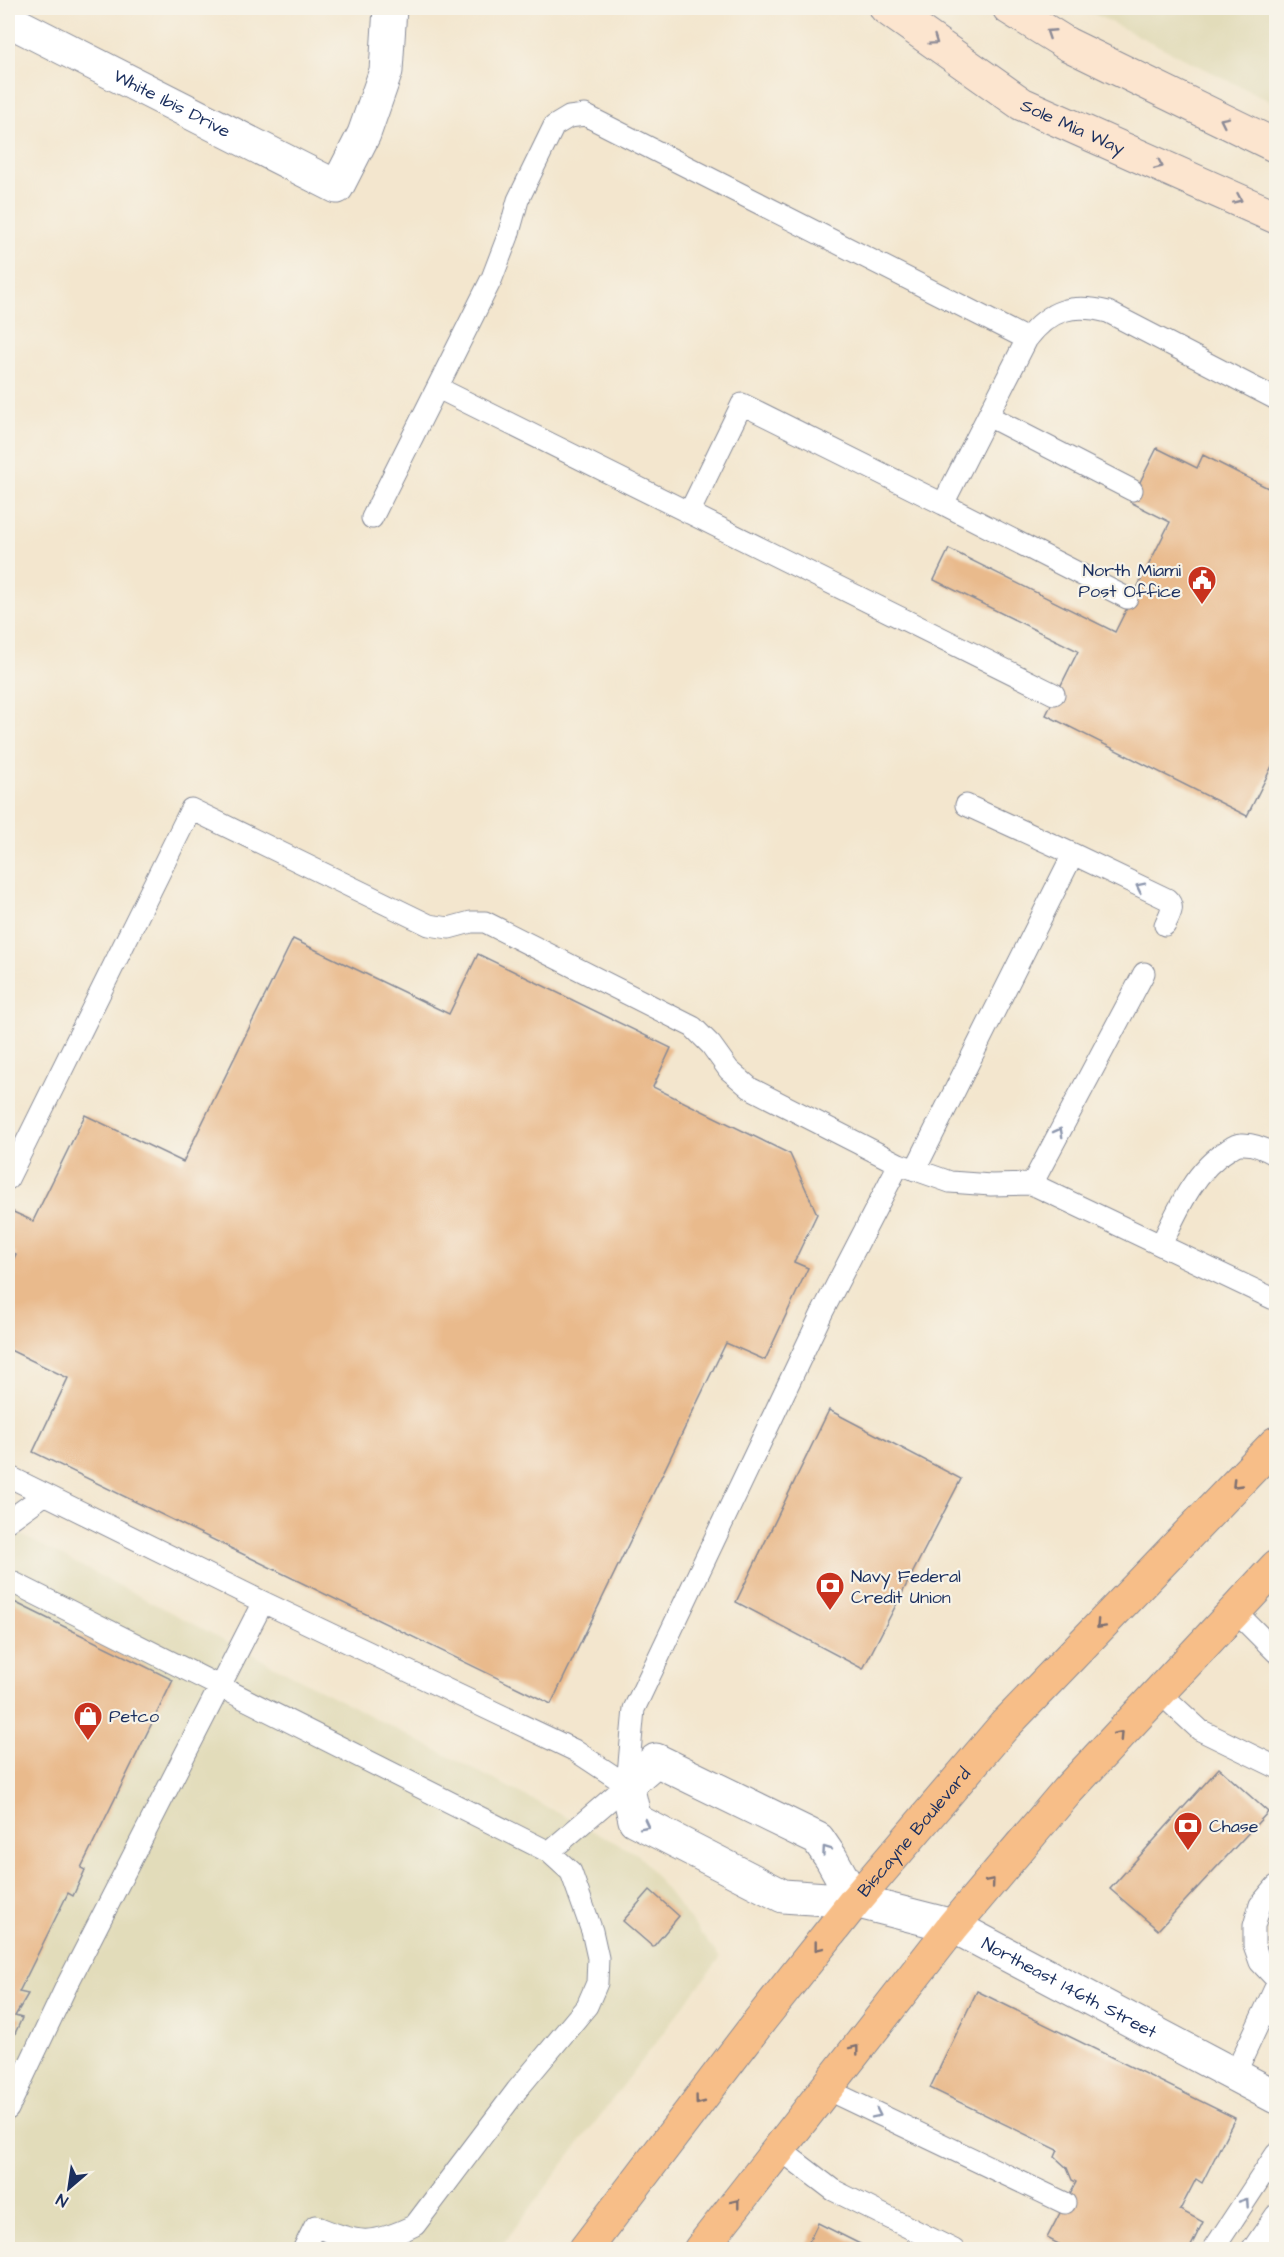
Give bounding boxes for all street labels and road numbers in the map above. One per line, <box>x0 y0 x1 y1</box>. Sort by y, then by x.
street label: White Ibis Drive <box>109 64 235 144</box>
street label: Sole Mia Way <box>1017 93 1129 162</box>
street label: Biscayne Boulevard <box>852 1762 977 1903</box>
street label: Northeast 146th Street <box>977 1931 1162 2045</box>

